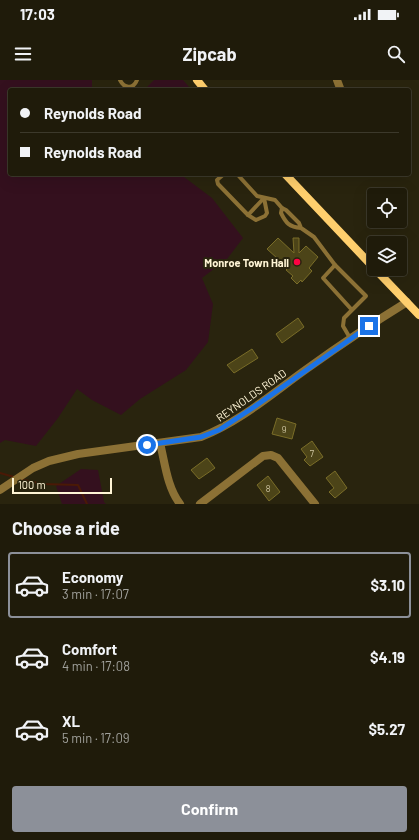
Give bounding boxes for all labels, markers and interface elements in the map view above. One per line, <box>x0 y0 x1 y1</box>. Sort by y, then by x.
text: 17:03 <box>20 5 55 23</box>
icon: menu <box>12 43 34 65</box>
text: Zipcab <box>182 43 237 65</box>
icon: search <box>385 43 407 65</box>
text: Reynolds Road <box>44 104 142 122</box>
text: Reynolds Road <box>44 143 142 161</box>
map controls <box>367 188 407 276</box>
button: locate <box>367 188 407 228</box>
button: layers <box>367 236 407 276</box>
place label: Monroe Town Hall <box>204 256 289 269</box>
marker: Monroe Town Hall <box>292 257 302 267</box>
route end <box>360 317 378 335</box>
street label: REYNOLDS ROAD <box>213 366 289 424</box>
house number: 9 <box>282 424 287 435</box>
route start <box>138 436 156 454</box>
house number: 7 <box>310 448 315 459</box>
scale bar <box>12 476 112 495</box>
text: 100 m <box>18 478 46 491</box>
house number: 8 <box>266 483 271 494</box>
text: Choose a ride <box>12 517 120 539</box>
icon: car <box>14 567 50 603</box>
text: Economy <box>62 568 123 586</box>
text: $3.10 <box>370 576 405 594</box>
text: 3 min · 17:07 <box>62 586 129 602</box>
icon: car <box>14 639 50 675</box>
text: Comfort <box>62 640 117 658</box>
text: $4.19 <box>370 648 405 666</box>
text: 4 min · 17:08 <box>62 658 130 674</box>
icon: car <box>14 711 50 747</box>
text: XL <box>62 712 80 730</box>
text: $5.27 <box>368 720 405 738</box>
text: 5 min · 17:09 <box>62 730 130 746</box>
button: Confirm <box>12 786 407 832</box>

